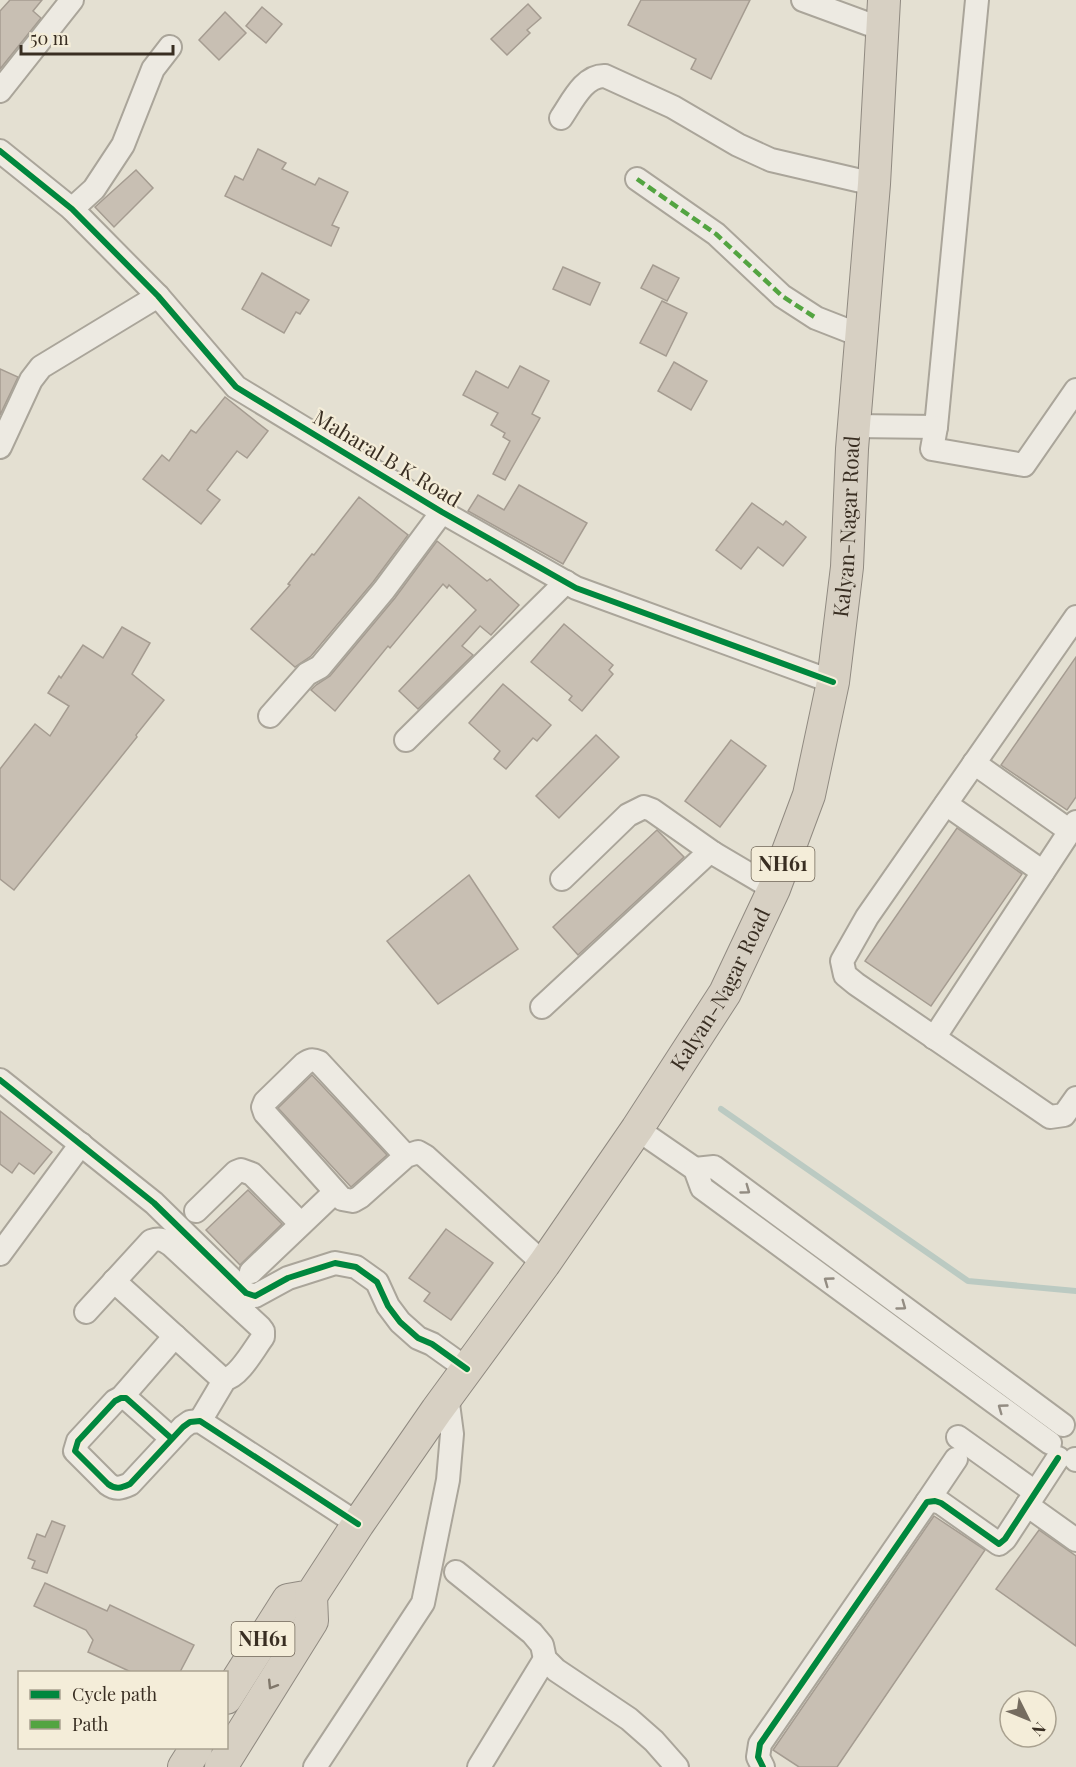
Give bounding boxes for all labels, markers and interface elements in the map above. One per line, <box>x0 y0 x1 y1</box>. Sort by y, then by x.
scale bar <box>21 18 172 56</box>
text: 50 m <box>30 26 69 50</box>
street label: Maharal B K Road <box>309 402 467 512</box>
street label: Kalyan-Nagar Road <box>825 434 865 619</box>
road number: NH61 <box>752 847 814 881</box>
street label: Kalyan-Nagar Road <box>663 903 775 1075</box>
one-way arrow <box>739 1183 750 1194</box>
one-way arrow <box>824 1277 835 1288</box>
one-way arrow <box>896 1299 907 1310</box>
one-way arrow <box>998 1405 1009 1416</box>
road number: NH61 <box>232 1622 294 1656</box>
legend <box>18 1671 228 1749</box>
one-way arrow <box>267 1679 279 1689</box>
text: Cycle path <box>72 1682 157 1706</box>
north arrow <box>998 1689 1058 1749</box>
text: Path <box>72 1712 109 1736</box>
text: N <box>1027 1718 1051 1741</box>

